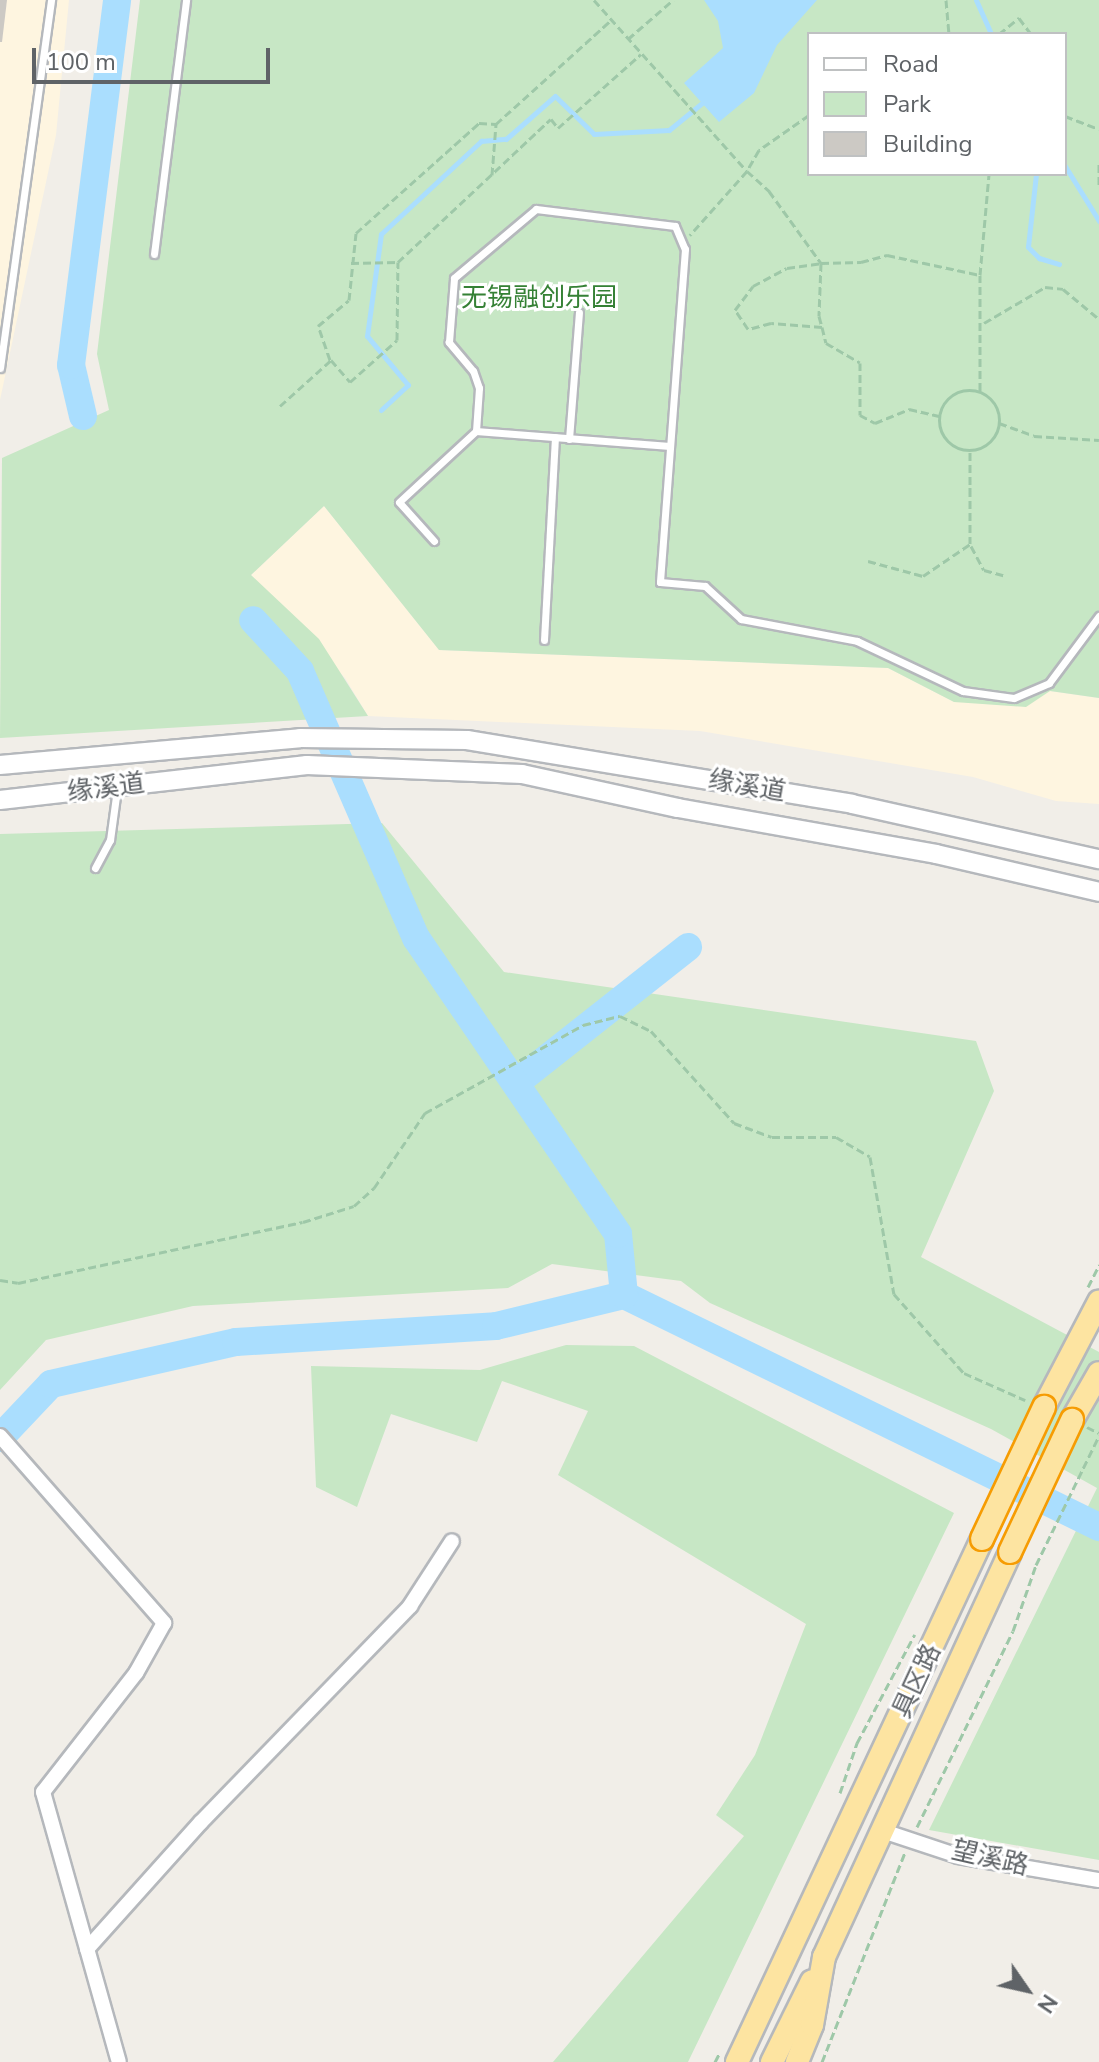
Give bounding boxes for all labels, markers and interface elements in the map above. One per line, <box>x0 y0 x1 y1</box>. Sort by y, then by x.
scale bar <box>36 32 274 82</box>
legend <box>807 32 1067 176</box>
text: 100 m <box>46 46 116 78</box>
text: Road <box>883 48 939 80</box>
text: Park <box>883 88 931 120</box>
text: Building <box>883 128 973 160</box>
park label: 无锡融创乐园 <box>461 282 617 314</box>
street label: 缘溪道 <box>706 764 788 808</box>
street label: 缘溪道 <box>65 768 147 808</box>
street label: 具区路 <box>886 1639 948 1723</box>
street label: 望溪路 <box>948 1834 1032 1882</box>
north arrow <box>987 1950 1067 2030</box>
text: N <box>1030 1988 1064 2019</box>

